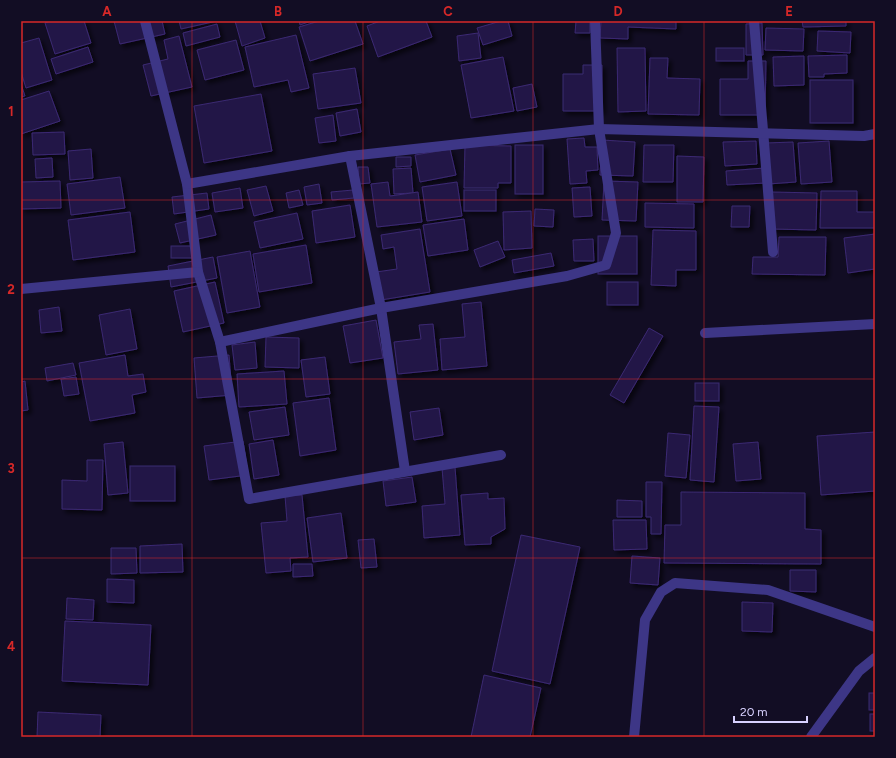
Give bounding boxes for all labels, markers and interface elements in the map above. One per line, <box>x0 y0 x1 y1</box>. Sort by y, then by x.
text: A <box>102 4 112 19</box>
text: B <box>274 4 282 19</box>
text: C <box>443 4 453 19</box>
text: D <box>613 4 623 19</box>
text: E <box>785 4 793 19</box>
text: 1 <box>8 104 14 119</box>
text: 2 <box>7 282 15 297</box>
text: 3 <box>7 461 15 476</box>
text: 4 <box>7 639 15 654</box>
scale bar <box>734 698 807 724</box>
text: 20 m <box>740 705 768 719</box>

